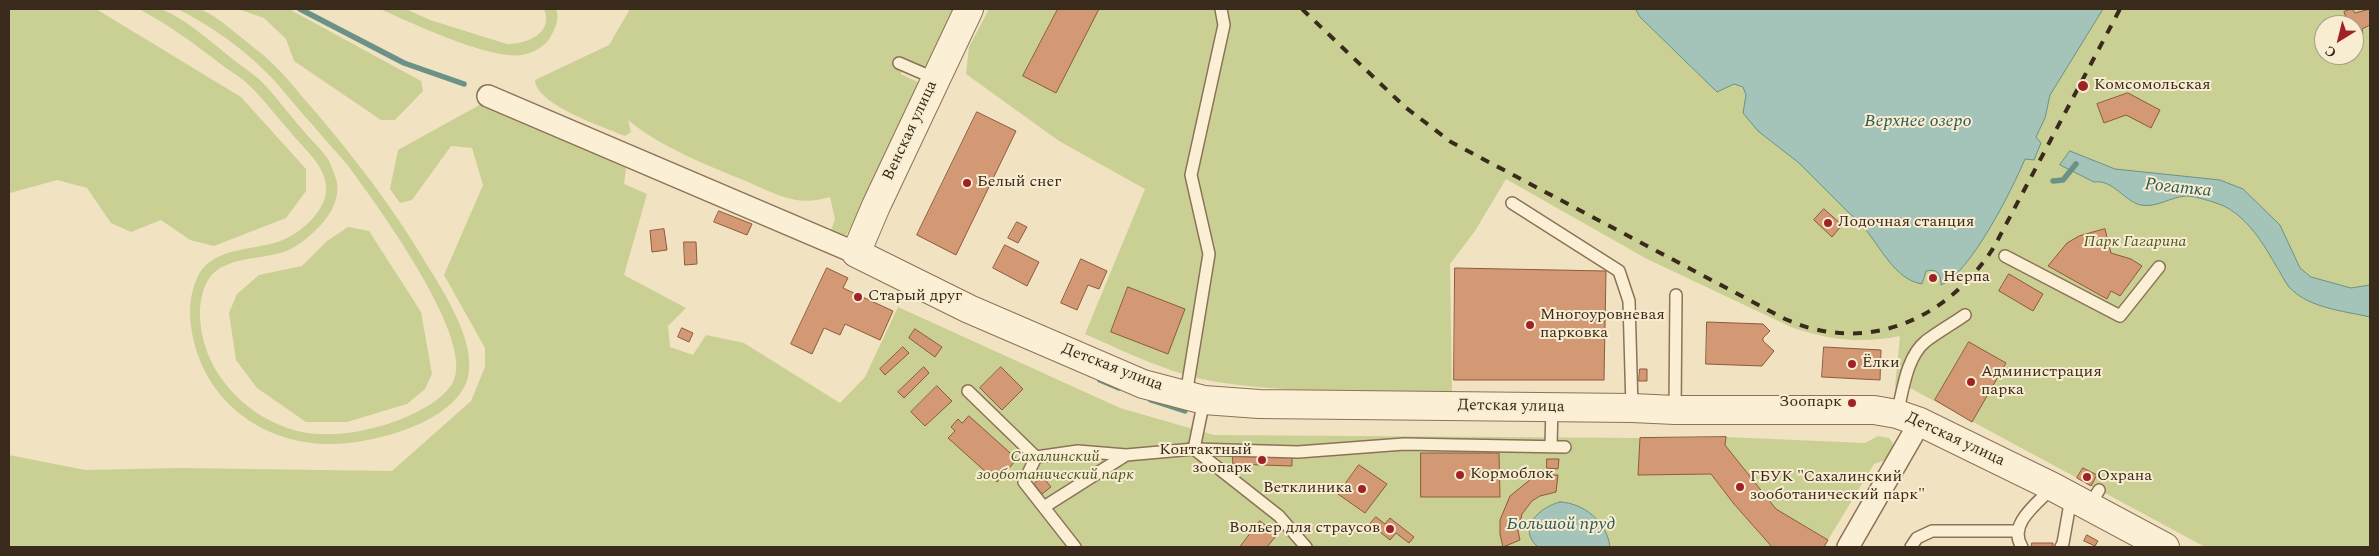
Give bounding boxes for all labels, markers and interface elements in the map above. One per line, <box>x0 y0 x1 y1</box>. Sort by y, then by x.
north arrow <box>2314 15 2364 65</box>
text: С <box>2320 40 2341 63</box>
place label: Комсомольская <box>2094 76 2211 96</box>
street label: Венская улица <box>880 78 942 184</box>
marker: Комсомольская <box>2076 79 2090 93</box>
water label: Верхнее озеро <box>1864 111 1972 133</box>
place label: Белый снег <box>977 173 1062 193</box>
water label: Рогатка <box>2144 175 2212 203</box>
marker: Белый снег <box>961 177 973 189</box>
place label: Лодочная станция <box>1838 213 1974 233</box>
marker: Лодочная станция <box>1822 217 1834 229</box>
park label: Парк Гагарина <box>2084 233 2186 253</box>
place label: Нерпа <box>1943 268 1990 288</box>
marker: Нерпа <box>1927 272 1939 284</box>
place label: Старый друг <box>868 287 962 307</box>
marker: Старый друг <box>852 291 864 303</box>
place label: Многоуровневая парковка <box>1540 306 1665 344</box>
marker: Многоуровневая парковка <box>1524 319 1536 331</box>
street label: Детская улица <box>1059 340 1165 396</box>
place label: Ёлки <box>1862 354 1900 374</box>
marker: Ёлки <box>1846 358 1858 370</box>
place label: Администрация парка <box>1981 363 2102 401</box>
marker: Администрация парка <box>1965 376 1977 388</box>
place label: Зоопарк <box>1779 393 1842 413</box>
street label: Детская улица <box>1457 396 1565 418</box>
marker: Зоопарк <box>1846 397 1858 409</box>
street label: Детская улица <box>1902 409 2008 471</box>
place label: Контактный зоопарк <box>1159 441 1252 479</box>
park label: Сахалинский зооботанический парк <box>976 448 1134 486</box>
marker: Контактный зоопарк <box>1256 454 1268 466</box>
place label: Кормоблок <box>1470 465 1554 485</box>
place label: Охрана <box>2097 467 2152 487</box>
place label: ГБУК "Сахалинский зооботанический парк" <box>1750 468 1925 506</box>
marker: Кормоблок <box>1454 469 1466 481</box>
marker: Охрана <box>2081 471 2093 483</box>
place label: Ветклиника <box>1263 479 1352 499</box>
marker: ГБУК "Сахалинский зооботанический парк" <box>1734 481 1746 493</box>
marker: Ветклиника <box>1356 483 1368 495</box>
water label: Большой пруд <box>1506 514 1616 536</box>
place label: Вольер для страусов <box>1229 519 1380 539</box>
marker: Вольер для страусов <box>1384 523 1396 535</box>

